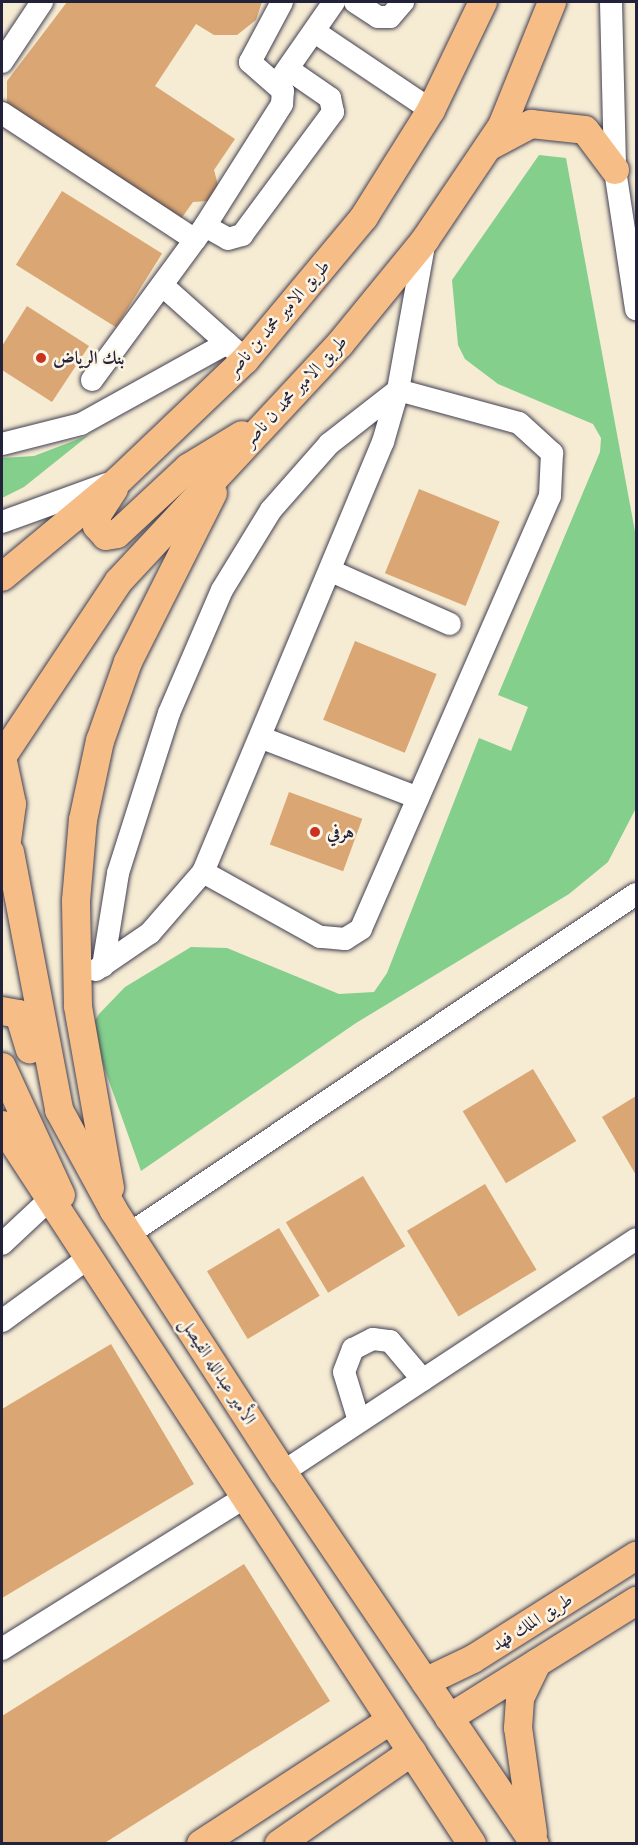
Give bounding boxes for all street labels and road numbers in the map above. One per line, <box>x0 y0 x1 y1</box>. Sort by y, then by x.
street label: طريق الامير محمد بن ناصر <box>222 256 334 380</box>
street label: طريق الامير محمد ن ناصر <box>238 331 352 451</box>
street label: الأمير عبدالله الفيصل <box>175 1313 261 1429</box>
street label: طريق الملك فهد <box>487 1589 577 1655</box>

